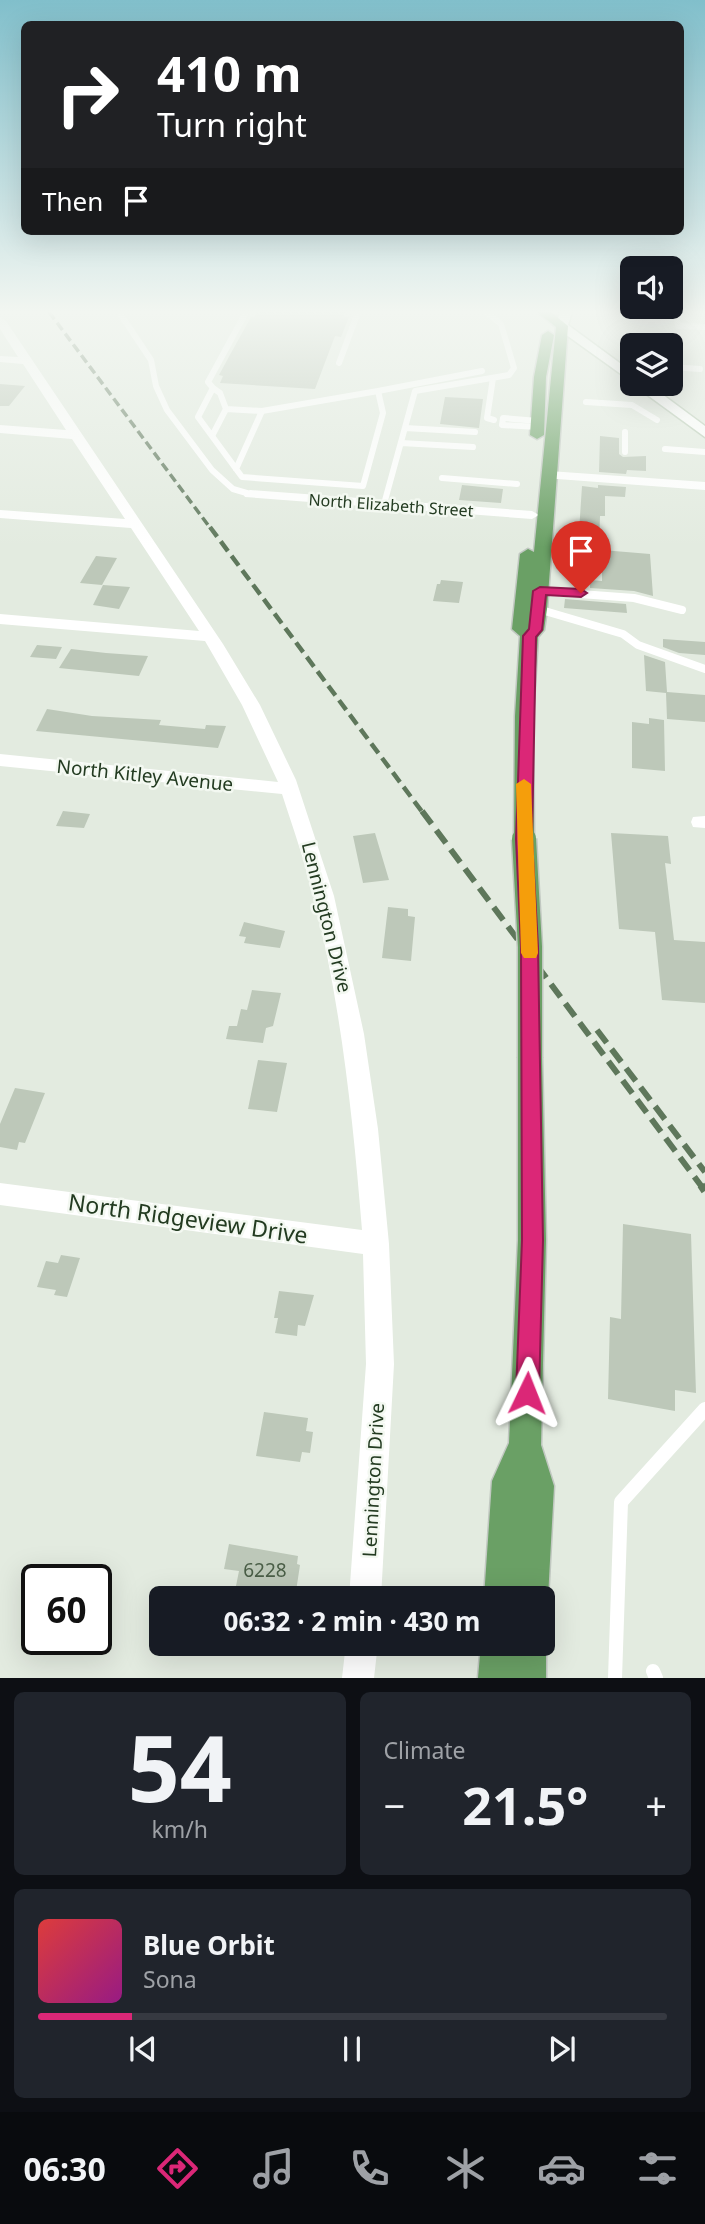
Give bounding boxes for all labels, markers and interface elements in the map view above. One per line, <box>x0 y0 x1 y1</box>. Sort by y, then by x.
text: 410 m <box>157 40 302 106</box>
icon: right <box>42 49 133 140</box>
text: Turn right <box>157 103 307 146</box>
icon: arrive <box>117 182 155 220</box>
text: Then <box>42 183 103 219</box>
map controls <box>620 256 683 396</box>
button: sound <box>620 256 683 319</box>
button: layers <box>620 333 683 396</box>
street label: North Elizabeth Street <box>308 488 474 522</box>
pin <box>551 521 611 593</box>
icon: arrive <box>562 532 600 570</box>
street label: North Kitley Avenue <box>55 753 235 797</box>
street label: Lennington Drive <box>296 839 358 995</box>
street label: North Ridgeview Drive <box>66 1185 310 1251</box>
position arrow <box>490 1356 564 1430</box>
street label: Lennington Drive <box>356 1402 390 1558</box>
house number: 6228 <box>243 1557 287 1583</box>
speed limit sign: 60 <box>21 1564 112 1655</box>
text: 06:32 · 2 min · 430 m <box>224 1603 480 1639</box>
text: 54 <box>128 1705 232 1829</box>
text: Climate <box>384 1734 466 1766</box>
text: 21.5° <box>462 1769 588 1840</box>
text: − <box>384 1779 405 1831</box>
text: + <box>645 1779 667 1831</box>
text: km/h <box>151 1813 208 1845</box>
text: Blue Orbit <box>143 1927 275 1963</box>
text: Sona <box>143 1963 197 1995</box>
icon: previous <box>124 2030 162 2068</box>
icon: pause <box>333 2030 371 2068</box>
icon: next <box>543 2030 581 2068</box>
icon: directions <box>153 2144 202 2193</box>
icon: music <box>249 2144 298 2193</box>
icon: phone <box>345 2144 394 2193</box>
icon: climate <box>441 2144 490 2193</box>
icon: car <box>537 2144 586 2193</box>
icon: filters <box>633 2144 682 2193</box>
text: 06:30 <box>23 2147 106 2190</box>

